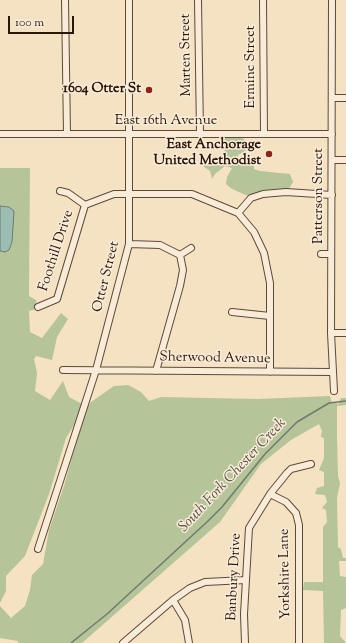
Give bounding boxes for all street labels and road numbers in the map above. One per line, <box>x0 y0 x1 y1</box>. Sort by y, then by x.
street label: Marten Street <box>178 13 196 97</box>
street label: Ermine Street <box>244 25 260 109</box>
street label: East 16th Avenue <box>115 114 217 130</box>
street label: Patterson Street <box>312 148 328 244</box>
street label: Foothill Drive <box>36 208 78 294</box>
street label: Otter Street <box>90 240 124 314</box>
street label: Sherwood Avenue <box>159 350 271 368</box>
street label: Yorkshire Lane <box>277 528 295 620</box>
street label: Banbury Drive <box>224 533 246 621</box>

